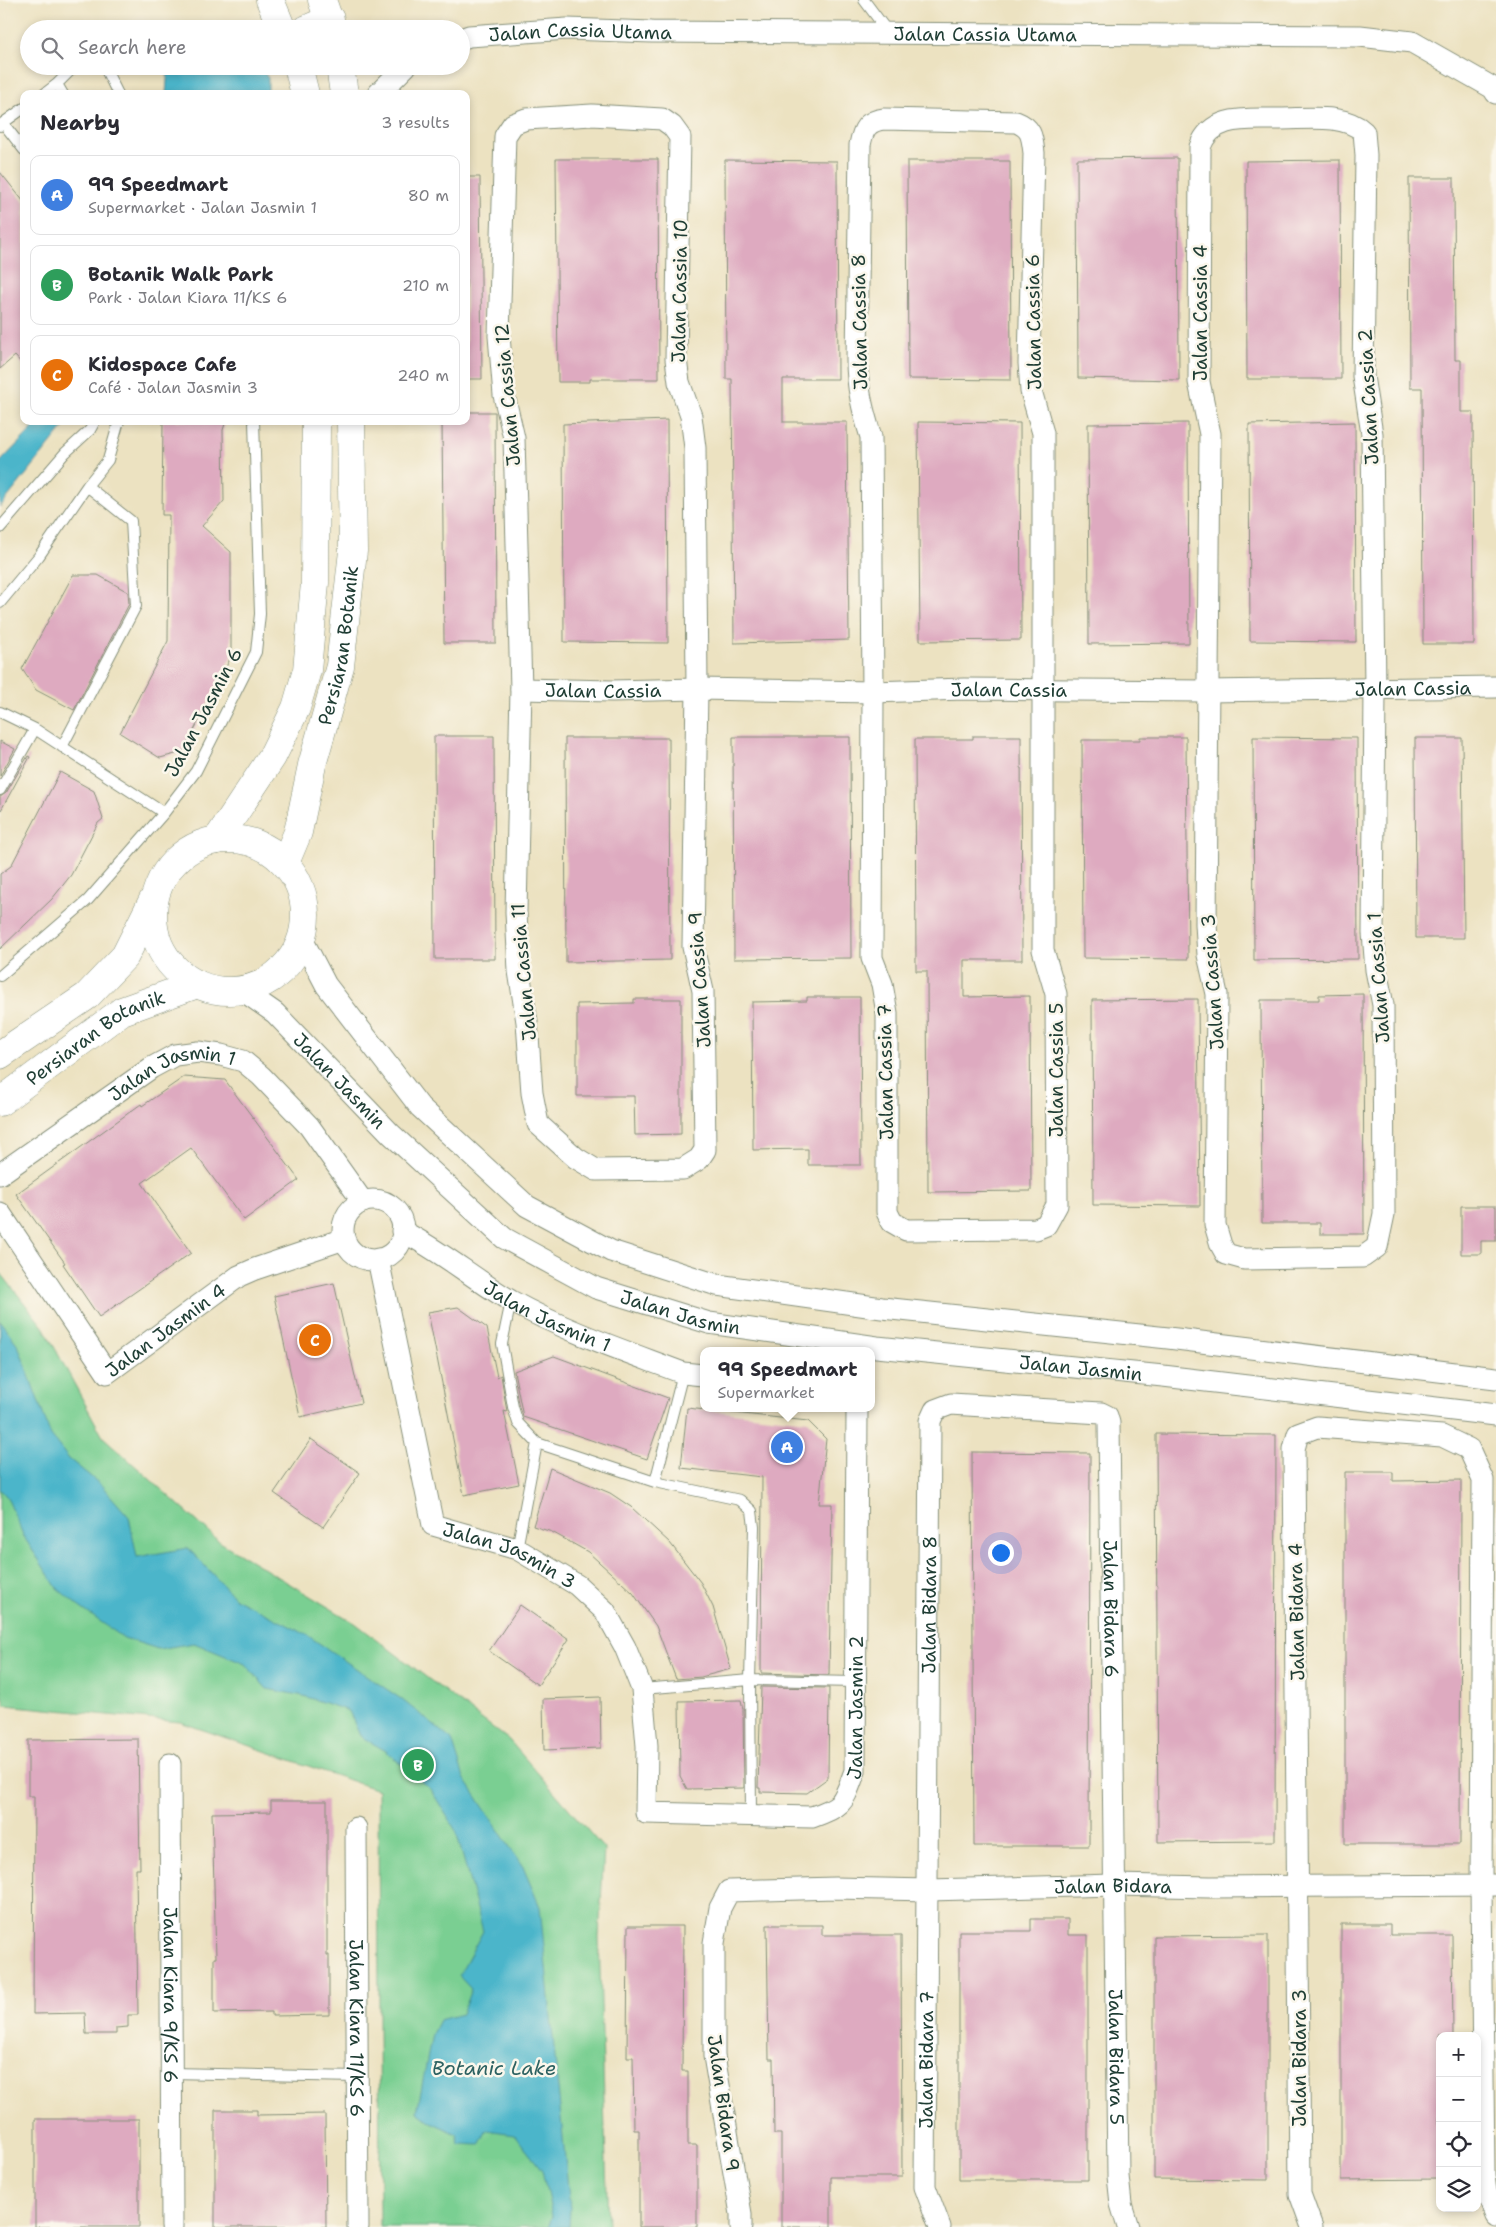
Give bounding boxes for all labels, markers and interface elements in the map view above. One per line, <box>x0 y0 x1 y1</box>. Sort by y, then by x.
street label: Jalan Cassia Utama <box>488 17 672 48</box>
search box <box>20 20 470 75</box>
street label: Jalan Cassia Utama <box>893 21 1077 47</box>
icon: search <box>38 34 66 62</box>
text: Search here <box>78 35 187 60</box>
text: Nearby <box>40 109 120 137</box>
text: 3 results <box>381 112 450 133</box>
text: 99 Speedmart <box>88 172 228 197</box>
text: A <box>51 185 63 206</box>
text: 80 m <box>408 185 449 206</box>
text: Supermarket · Jalan Jasmin 1 <box>88 197 317 218</box>
street label: Jalan Cassia 10 <box>666 219 693 363</box>
street label: Jalan Cassia 4 <box>1188 245 1213 381</box>
street label: Jalan Cassia 8 <box>846 254 873 390</box>
street label: Jalan Cassia 6 <box>1020 254 1047 390</box>
text: Botanik Walk Park <box>88 262 274 287</box>
text: B <box>52 275 62 296</box>
text: 210 m <box>402 275 449 296</box>
text: Park · Jalan Kiara 11/KS 6 <box>88 287 288 308</box>
street label: Jalan Cassia 12 <box>489 322 526 467</box>
street label: Jalan Cassia 2 <box>1352 328 1385 466</box>
text: Kidospace Cafe <box>88 352 237 377</box>
text: C <box>52 365 62 386</box>
text: 240 m <box>397 365 449 386</box>
text: Café · Jalan Jasmin 3 <box>88 377 258 398</box>
street label: Persiaran Botanik <box>312 564 364 728</box>
street label: Jalan Jasmin 6 <box>159 643 248 781</box>
street label: Jalan Cassia <box>1354 675 1472 702</box>
street label: Jalan Cassia <box>950 677 1067 703</box>
street label: Jalan Cassia <box>544 678 662 704</box>
street label: Jalan Cassia 11 <box>505 902 542 1042</box>
street label: Jalan Cassia 9 <box>682 911 717 1049</box>
street label: Jalan Cassia 1 <box>1361 912 1396 1044</box>
street label: Jalan Cassia 3 <box>1195 913 1230 1051</box>
street label: Persiaran Botanik <box>21 985 169 1091</box>
street label: Jalan Cassia 5 <box>1044 1003 1069 1137</box>
street label: Jalan Cassia 7 <box>872 1004 899 1140</box>
street label: Jalan Jasmin <box>288 1028 391 1134</box>
street label: Jalan Jasmin 1 <box>104 1039 239 1107</box>
street label: Jalan Jasmin 1 <box>479 1275 614 1358</box>
street label: Jalan Jasmin 4 <box>100 1278 231 1383</box>
street label: Jalan Jasmin <box>617 1284 742 1340</box>
pin: C <box>299 1321 331 1359</box>
popup <box>700 1347 875 1412</box>
street label: Jalan Jasmin <box>1018 1349 1144 1387</box>
text: 99 Speedmart <box>717 1357 858 1382</box>
text: Supermarket <box>717 1382 815 1403</box>
pin: A <box>771 1428 803 1466</box>
street label: Jalan Jasmin 3 <box>440 1516 580 1595</box>
street label: Jalan Bidara 8 <box>916 1536 942 1674</box>
your location <box>988 1540 1014 1566</box>
street label: Jalan Bidara 6 <box>1097 1540 1124 1678</box>
street label: Jalan Bidara 4 <box>1283 1543 1310 1681</box>
street label: Jalan Jasmin 2 <box>841 1635 869 1783</box>
pin: B <box>402 1746 434 1784</box>
street label: Jalan Bidara <box>1053 1873 1172 1900</box>
street label: Jalan Kiara 9/KS 6 <box>158 1907 183 2083</box>
street label: Jalan Kiara 11/KS 6 <box>344 1939 369 2117</box>
street label: Jalan Bidara 5 <box>1103 1988 1129 2125</box>
street label: Jalan Bidara 3 <box>1287 1989 1312 2127</box>
street label: Jalan Bidara 7 <box>913 1991 939 2129</box>
map controls <box>1436 2032 1481 2212</box>
button: + <box>1436 2032 1481 2077</box>
street label: Jalan Bidara 9 <box>702 2033 745 2173</box>
water label: Botanic Lake <box>432 2055 556 2081</box>
button: − <box>1436 2077 1481 2122</box>
button: locate <box>1436 2122 1481 2167</box>
button: layers <box>1436 2167 1481 2212</box>

